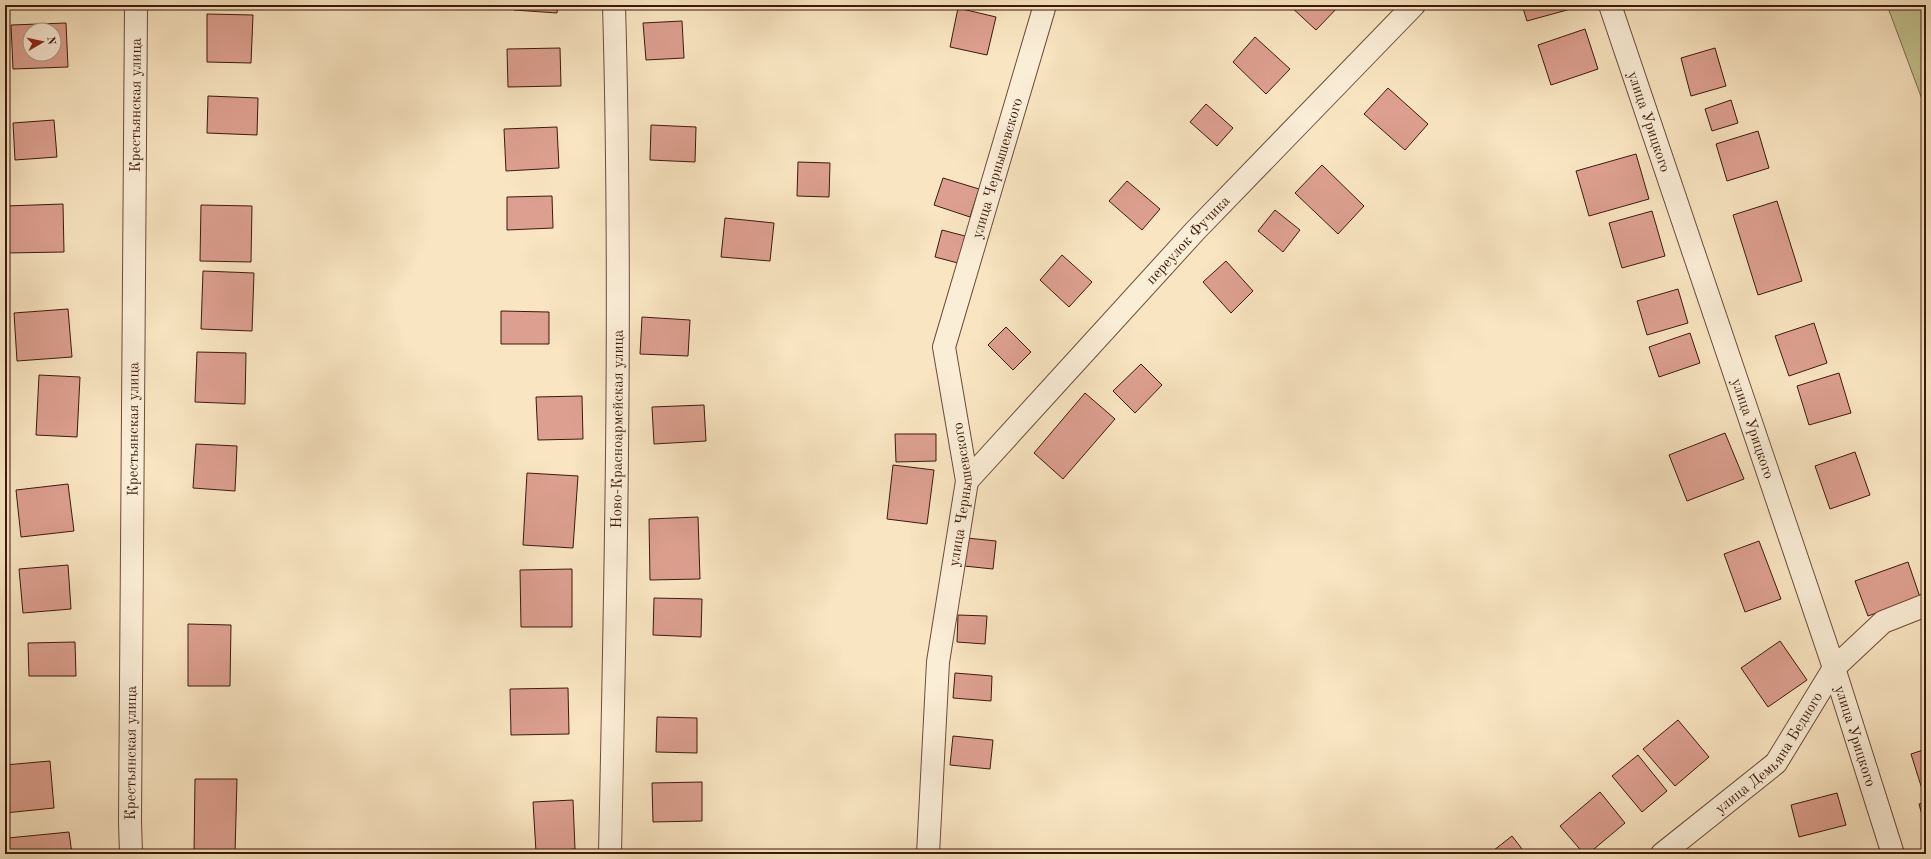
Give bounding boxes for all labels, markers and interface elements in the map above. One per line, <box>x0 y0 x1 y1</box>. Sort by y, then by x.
north arrow <box>22 22 62 62</box>
text: N <box>44 36 57 46</box>
street label: Крестьянская улица <box>129 37 145 172</box>
street label: улица Урицкого <box>1624 70 1672 174</box>
street label: улица Чернышевского <box>970 96 1026 241</box>
street label: переулок Фучика <box>1144 193 1234 288</box>
street label: Ново-Красноармейская улица <box>610 329 627 528</box>
street label: Крестьянская улица <box>126 361 142 496</box>
street label: улица Урицкого <box>1728 377 1776 481</box>
street label: улица Чернышевского <box>947 421 976 568</box>
street label: улица Урицкого <box>1831 684 1877 789</box>
street label: Крестьянская улица <box>124 685 140 820</box>
street label: улица Демьяна Бедного <box>1713 690 1826 817</box>

